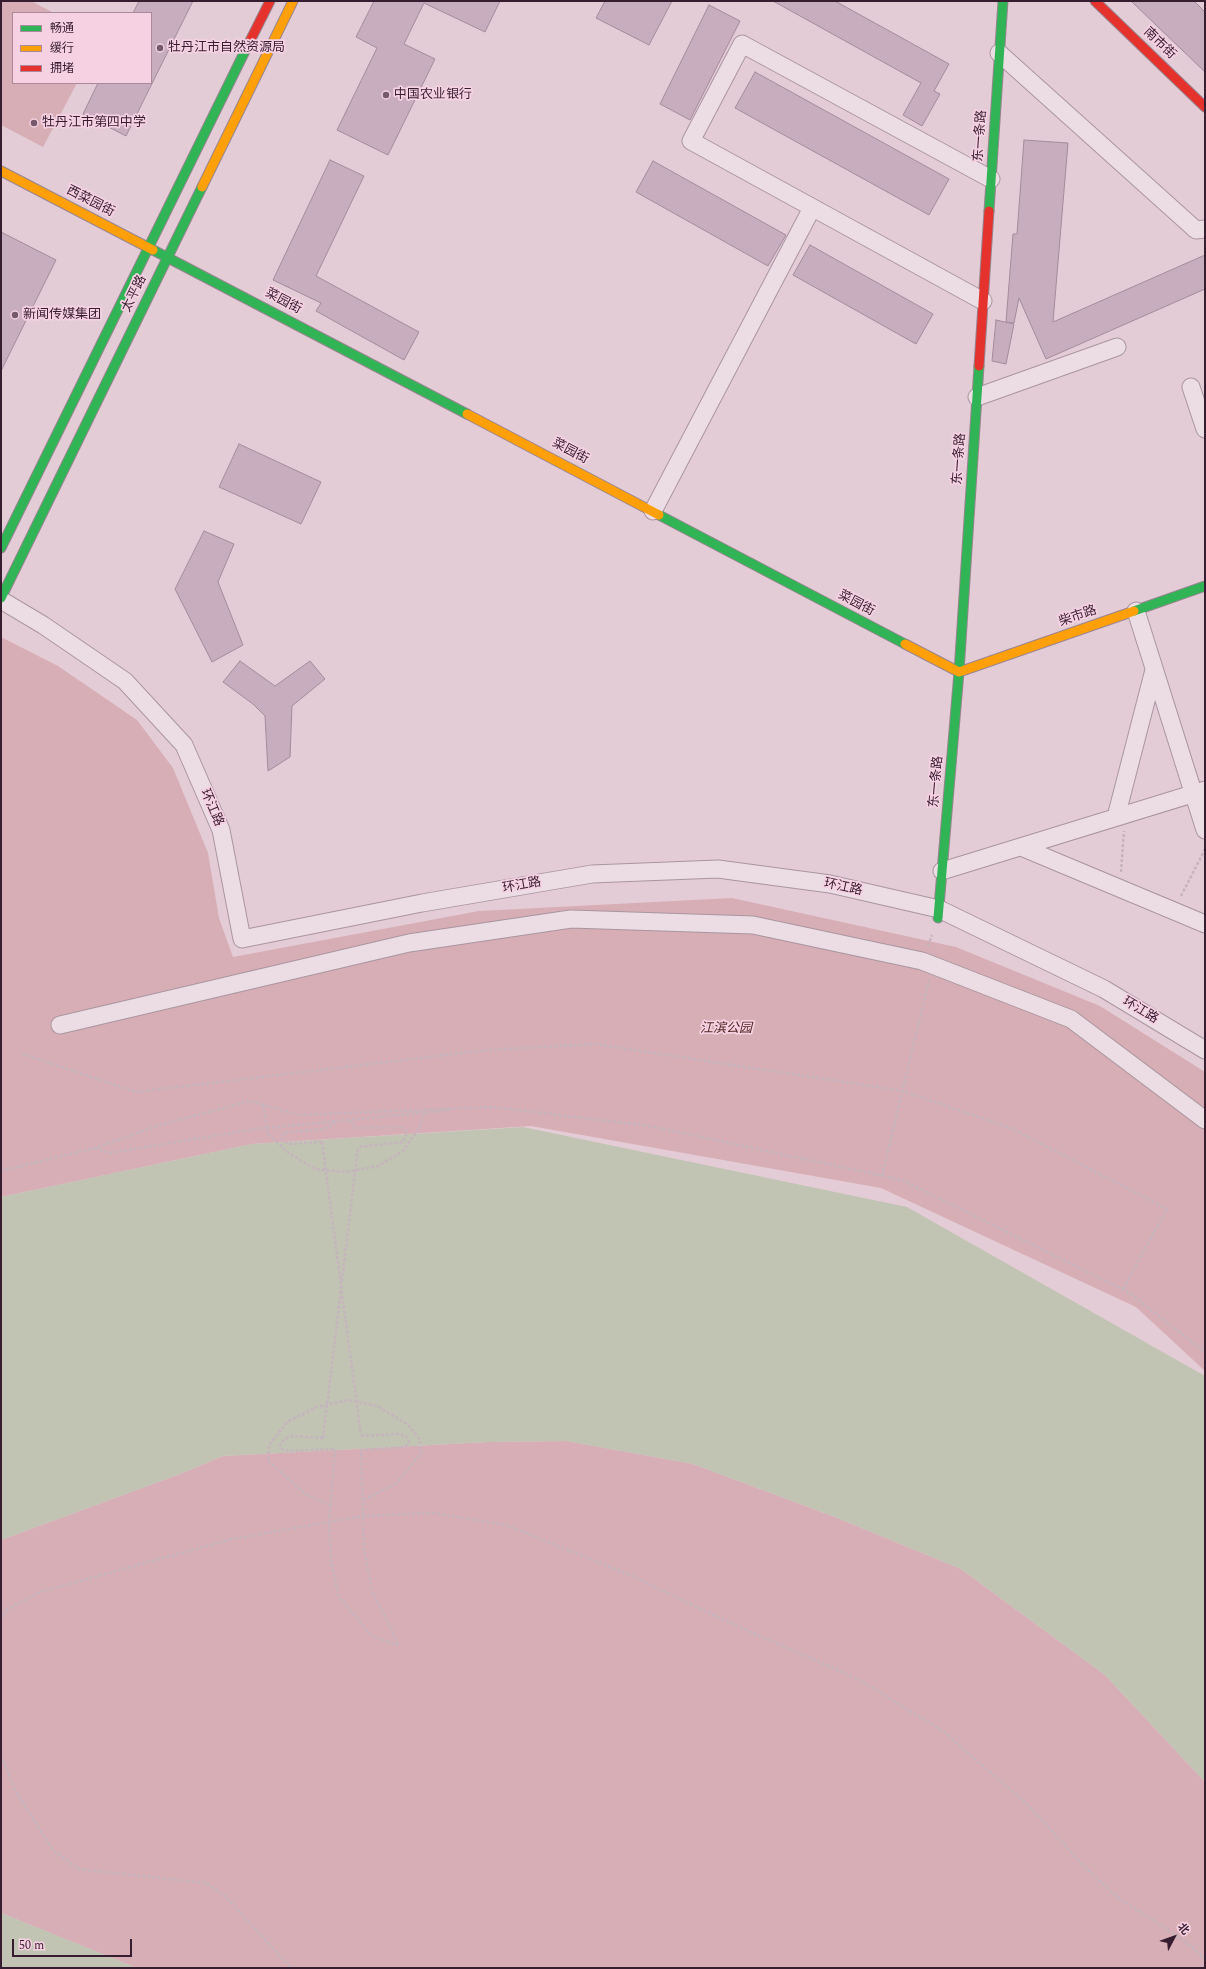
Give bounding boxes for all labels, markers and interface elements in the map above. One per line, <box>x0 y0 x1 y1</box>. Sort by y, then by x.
legend <box>12 12 152 84</box>
text: 畅通 <box>50 19 74 38</box>
street label: 南市街 <box>1140 25 1178 63</box>
text: 缓行 <box>50 39 74 58</box>
place label: 牡丹江市自然资源局 <box>168 40 285 56</box>
marker: 牡丹江市自然资源局 <box>155 43 165 53</box>
text: 拥堵 <box>50 59 74 78</box>
place label: 中国农业银行 <box>394 87 472 103</box>
marker: 中国农业银行 <box>381 90 391 100</box>
street label: 东一条路 <box>971 110 991 162</box>
place label: 牡丹江市第四中学 <box>42 115 146 131</box>
marker: 牡丹江市第四中学 <box>29 118 39 128</box>
street label: 西菜园街 <box>63 183 117 221</box>
street label: 太平路 <box>119 273 151 315</box>
street label: 菜园街 <box>262 286 304 318</box>
place label: 新闻传媒集团 <box>23 307 101 323</box>
marker: 新闻传媒集团 <box>10 310 20 320</box>
street label: 东一条路 <box>950 433 970 485</box>
street label: 菜园街 <box>549 436 591 468</box>
street label: 菜园街 <box>835 588 877 620</box>
street label: 柴市路 <box>1057 603 1099 631</box>
street label: 东一条路 <box>927 755 947 809</box>
street label: 环江路 <box>196 787 226 829</box>
street label: 环江路 <box>501 875 543 897</box>
street label: 环江路 <box>822 876 864 900</box>
street label: 环江路 <box>1119 994 1161 1028</box>
park label: 江滨公园 <box>700 1021 752 1037</box>
north arrow <box>1154 1917 1194 1957</box>
text: 北 <box>1173 1919 1193 1939</box>
scale bar <box>14 1931 134 1957</box>
text: 50 m <box>19 1936 44 1955</box>

